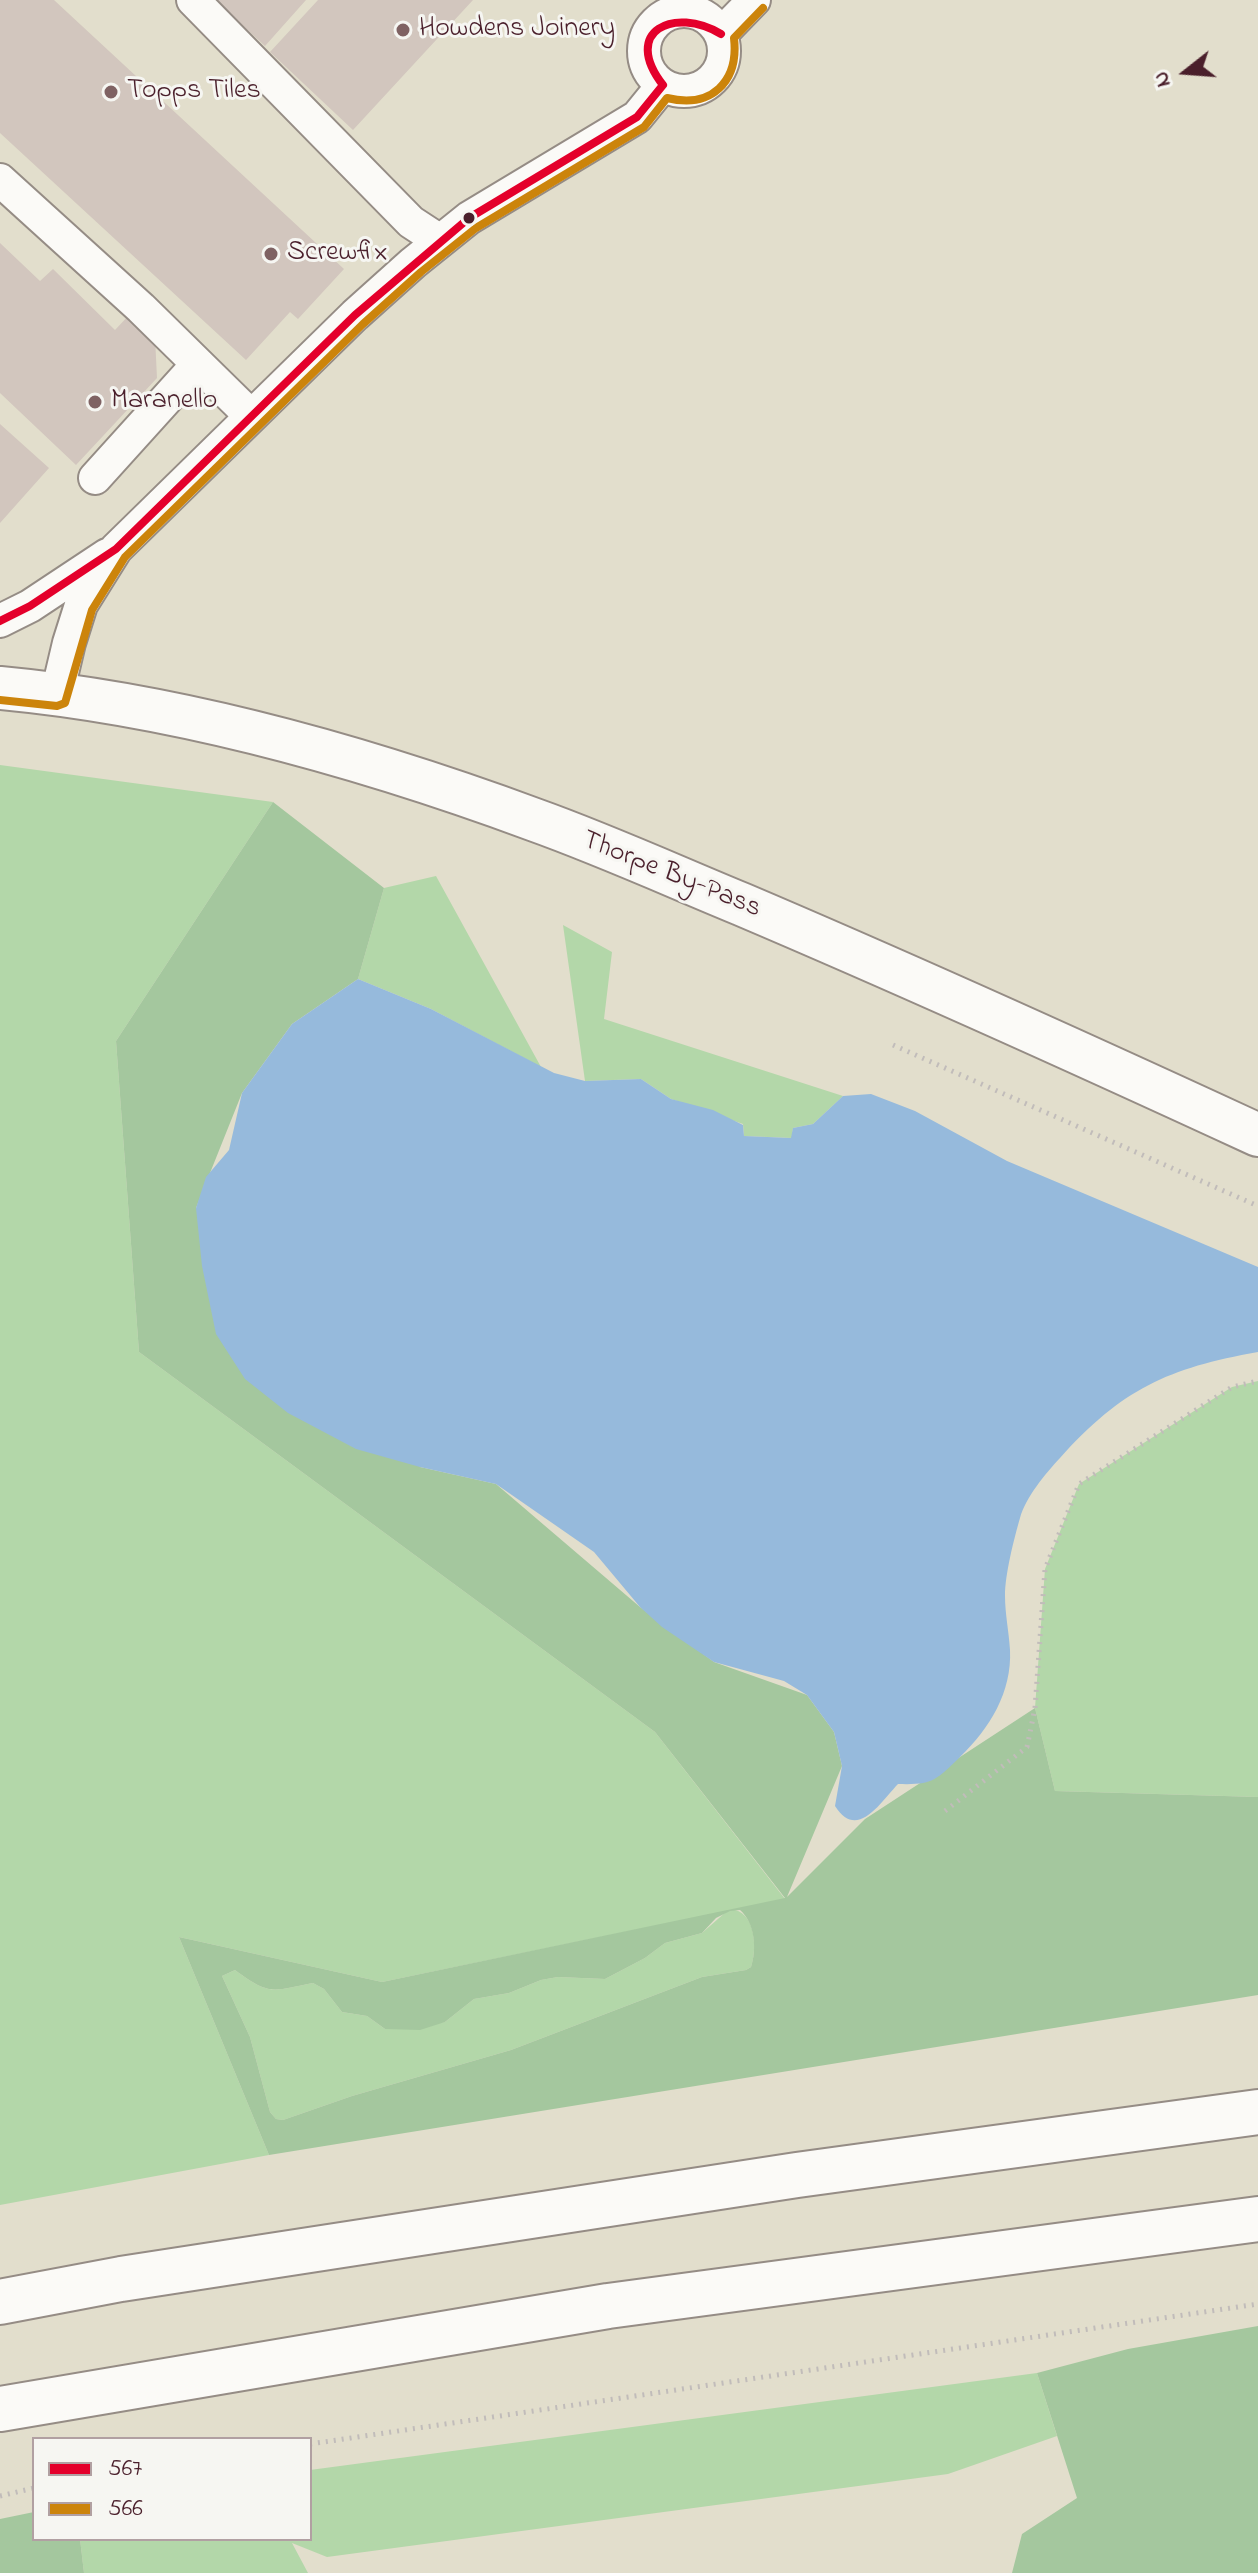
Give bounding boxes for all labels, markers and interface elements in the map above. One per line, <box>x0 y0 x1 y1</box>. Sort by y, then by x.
place label: Howdens Joinery <box>419 13 615 47</box>
marker: Howdens Joinery <box>394 21 412 39</box>
north arrow <box>1146 32 1226 112</box>
text: N <box>1146 67 1181 91</box>
place label: Topps Tiles <box>127 75 261 109</box>
marker: Topps Tiles <box>102 83 120 101</box>
unlabelled marker <box>461 210 477 226</box>
place label: Screwfix <box>287 237 388 271</box>
marker: Screwfix <box>262 245 280 263</box>
place label: Maranello <box>111 385 217 419</box>
marker: Maranello <box>86 393 104 411</box>
street label: Thorpe By-Pass <box>576 825 766 927</box>
legend <box>32 2437 312 2541</box>
text: 567 <box>108 2452 142 2487</box>
text: 566 <box>108 2492 143 2527</box>

